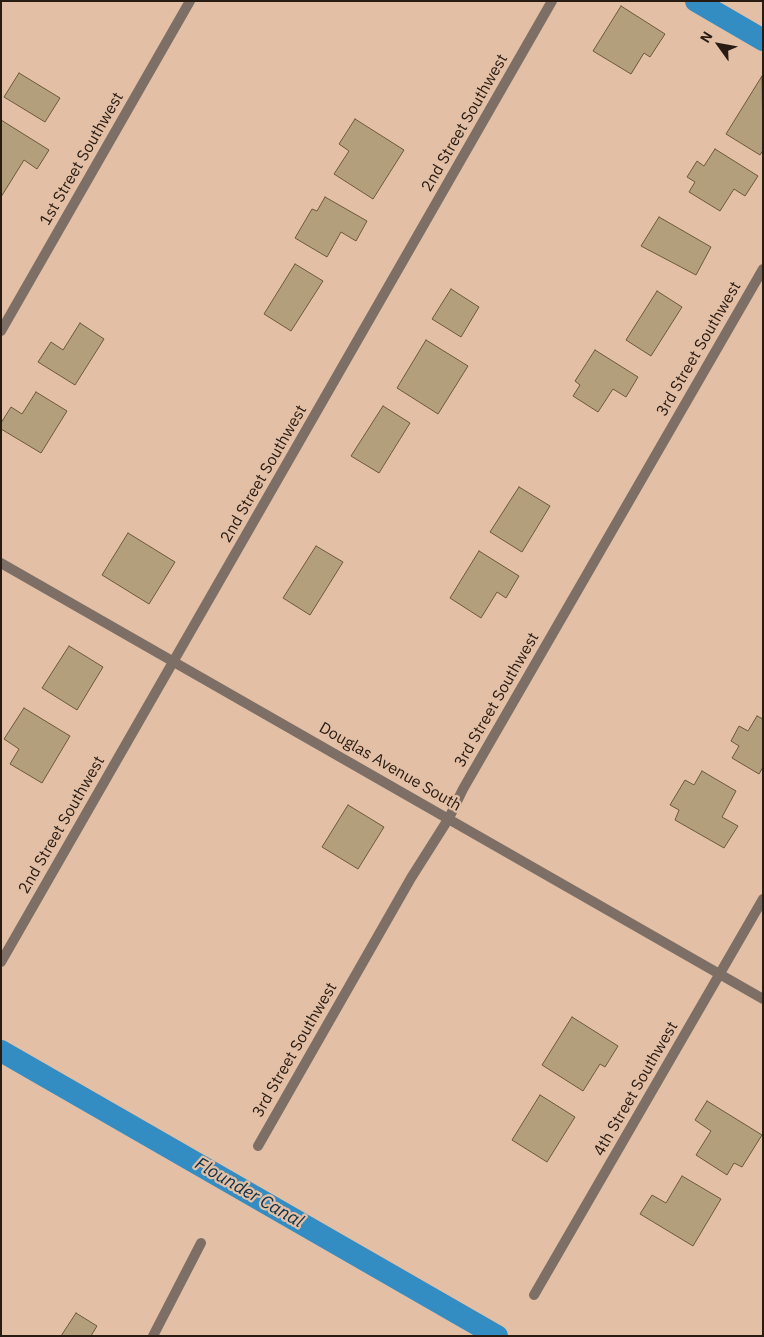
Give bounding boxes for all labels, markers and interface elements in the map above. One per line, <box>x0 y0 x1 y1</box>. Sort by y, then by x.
north arrow <box>694 20 744 70</box>
text: N <box>696 28 717 46</box>
street label: 2nd Street Southwest <box>418 51 512 195</box>
street label: 1st Street Southwest <box>36 89 128 229</box>
street label: 3rd Street Southwest <box>653 278 745 420</box>
street label: 2nd Street Southwest <box>217 402 311 546</box>
street label: 3rd Street Southwest <box>451 629 543 771</box>
street label: Douglas Avenue South <box>316 718 464 816</box>
street label: 2nd Street Southwest <box>15 753 109 897</box>
street label: 3rd Street Southwest <box>249 979 341 1121</box>
street label: 4th Street Southwest <box>590 1018 682 1160</box>
water label: Flounder Canal <box>191 1153 307 1233</box>

